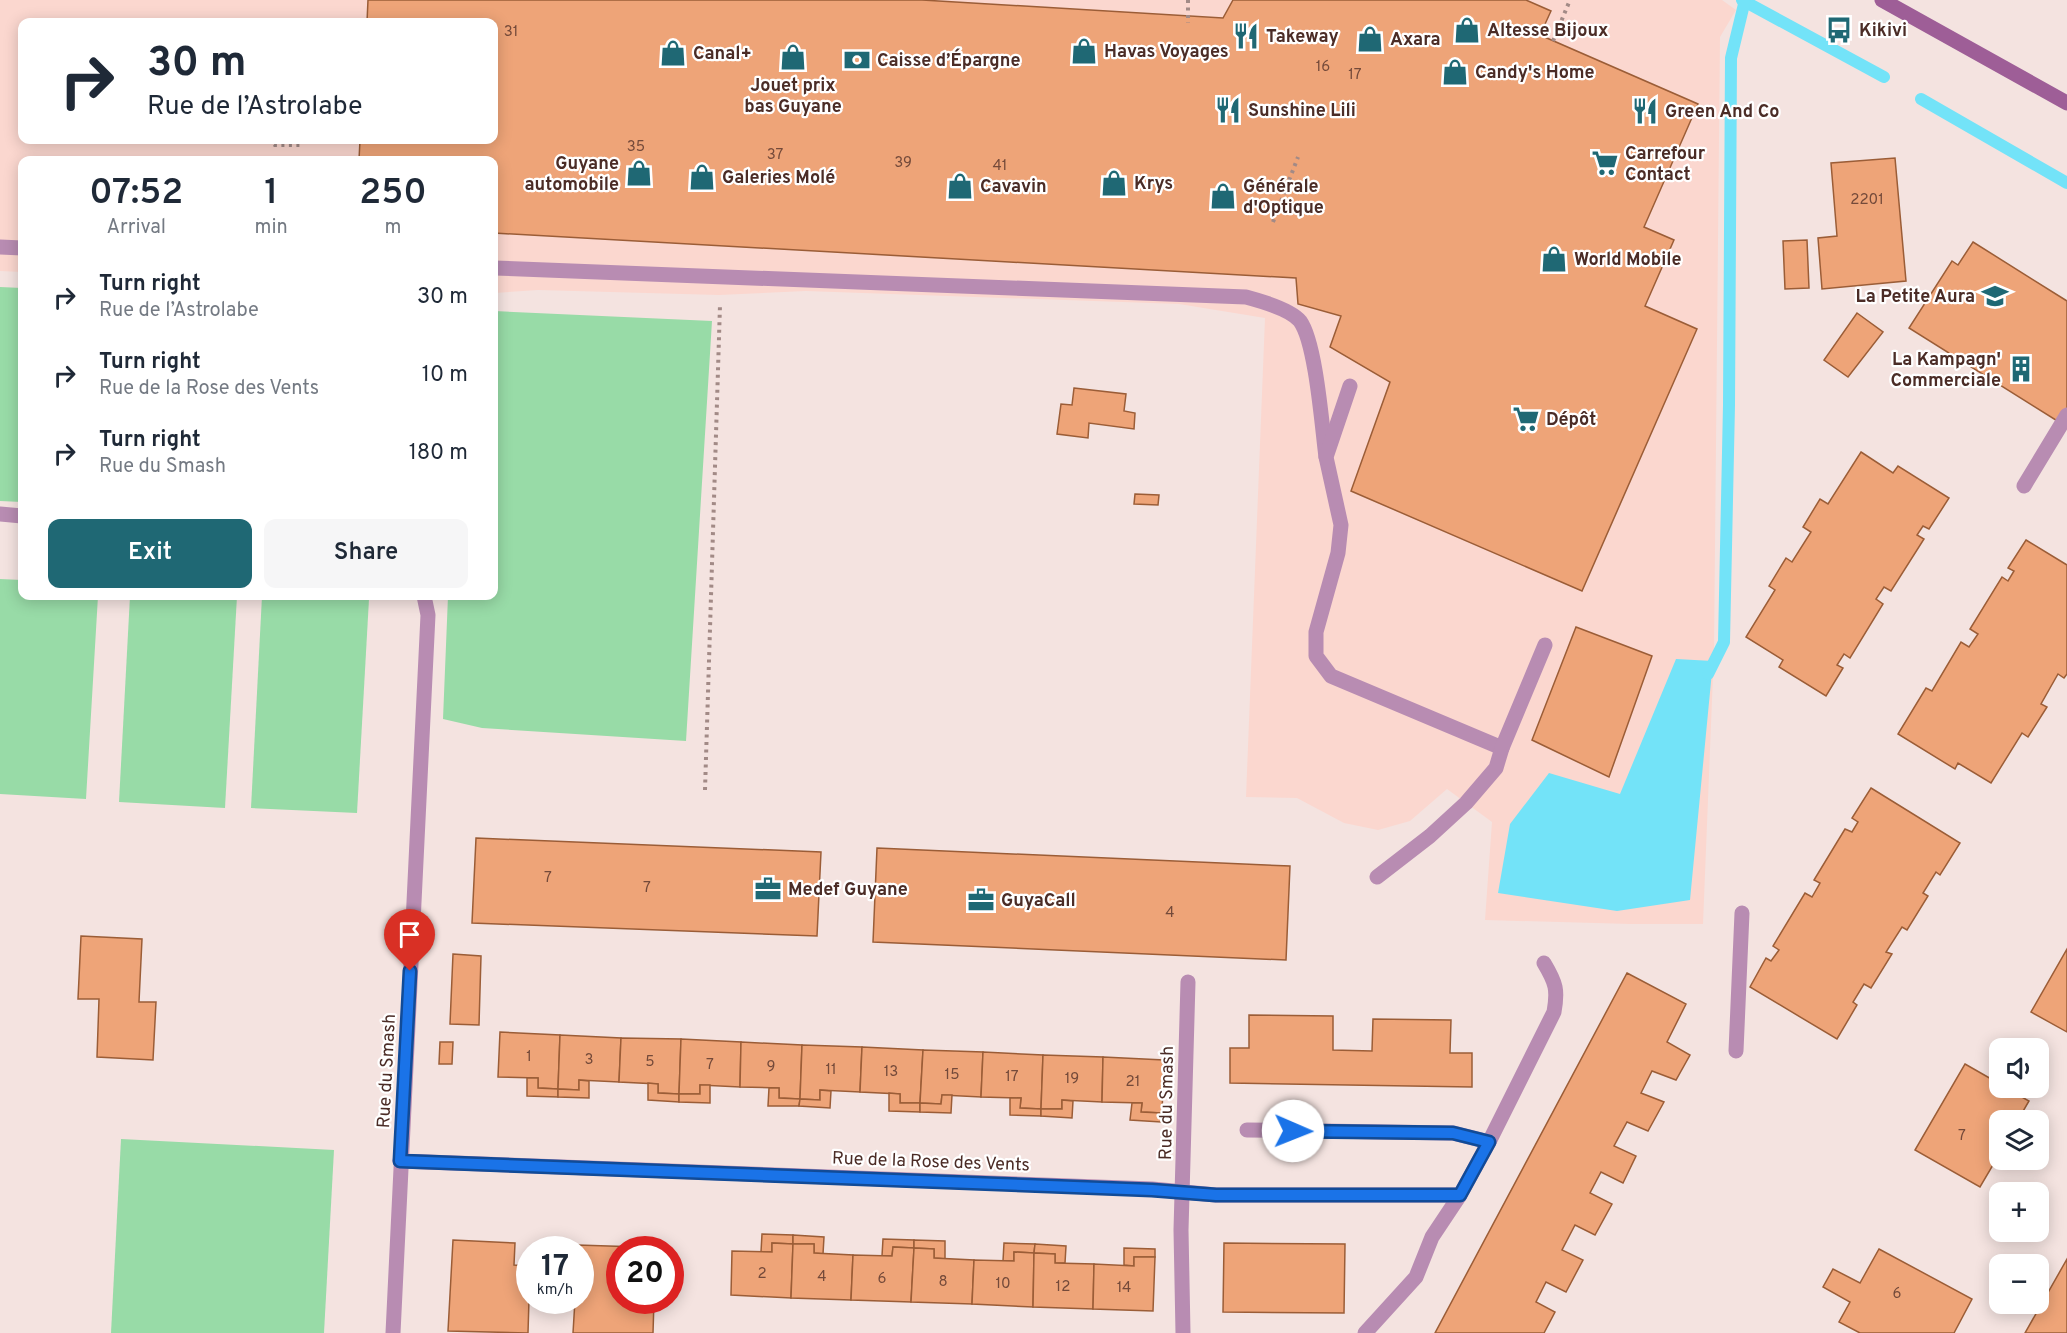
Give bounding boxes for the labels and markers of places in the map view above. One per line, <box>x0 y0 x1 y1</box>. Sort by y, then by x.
shop icon: Altesse Bijoux <box>1452 15 1482 45</box>
bus stop icon: Kikivi <box>1824 15 1854 45</box>
place label: Altesse Bijoux <box>1487 20 1608 43</box>
place label: Kikivi <box>1859 20 1907 43</box>
restaurant icon: Takeway <box>1231 21 1261 51</box>
shop icon: Axara <box>1355 24 1385 54</box>
place label: Takeway <box>1266 26 1339 49</box>
place label: Axara <box>1390 29 1441 52</box>
shop icon: Havas Voyages <box>1069 36 1099 66</box>
shop icon: Canal+ <box>658 38 688 68</box>
place label: Havas Voyages <box>1104 41 1229 64</box>
shop icon: Jouet prix bas Guyane <box>778 42 808 72</box>
place label: Canal+ <box>693 43 752 66</box>
bank icon: Caisse d’Épargne <box>842 45 872 75</box>
place label: Caisse d’Épargne <box>877 48 1021 73</box>
shop icon: Candy's Home <box>1440 57 1470 87</box>
place label: Candy's Home <box>1475 62 1595 85</box>
place label: Jouet prix bas Guyane <box>744 75 842 119</box>
restaurant icon: Sunshine Lili <box>1213 95 1243 125</box>
restaurant icon: Green And Co <box>1630 96 1660 126</box>
place label: Sunshine Lili <box>1248 100 1356 123</box>
place label: Green And Co <box>1665 101 1779 124</box>
place label: Carrefour Contact <box>1625 143 1706 187</box>
supermarket icon: Carrefour Contact <box>1590 148 1620 178</box>
place label: Guyane automobile <box>525 153 619 197</box>
shop icon: Guyane automobile <box>624 158 654 188</box>
shop icon: Galeries Molé <box>687 162 717 192</box>
place label: Galeries Molé <box>722 167 835 190</box>
shop icon: Krys <box>1099 168 1129 198</box>
shop icon: Cavavin <box>945 171 975 201</box>
place label: Krys <box>1134 173 1173 196</box>
place label: Cavavin <box>980 176 1047 199</box>
place label: Générale d'Optique <box>1243 176 1324 220</box>
shop icon: Générale d'Optique <box>1208 181 1238 211</box>
shop icon: World Mobile <box>1539 244 1569 274</box>
place label: World Mobile <box>1574 249 1682 272</box>
school or university icon: La Petite Aura <box>1980 281 2010 311</box>
place label: La Petite Aura <box>1856 286 1975 309</box>
place label: La Kampagn' Commerciale <box>1891 349 2001 393</box>
building icon: La Kampagn' Commerciale <box>2006 354 2036 384</box>
supermarket icon: Dépôt <box>1511 404 1541 434</box>
place label: Dépôt <box>1546 409 1596 432</box>
office icon: Medef Guyane <box>753 874 783 904</box>
place label: Medef Guyane <box>788 879 908 902</box>
office icon: GuyaCall <box>966 885 996 915</box>
place label: GuyaCall <box>1001 890 1076 913</box>
pin <box>384 909 435 971</box>

